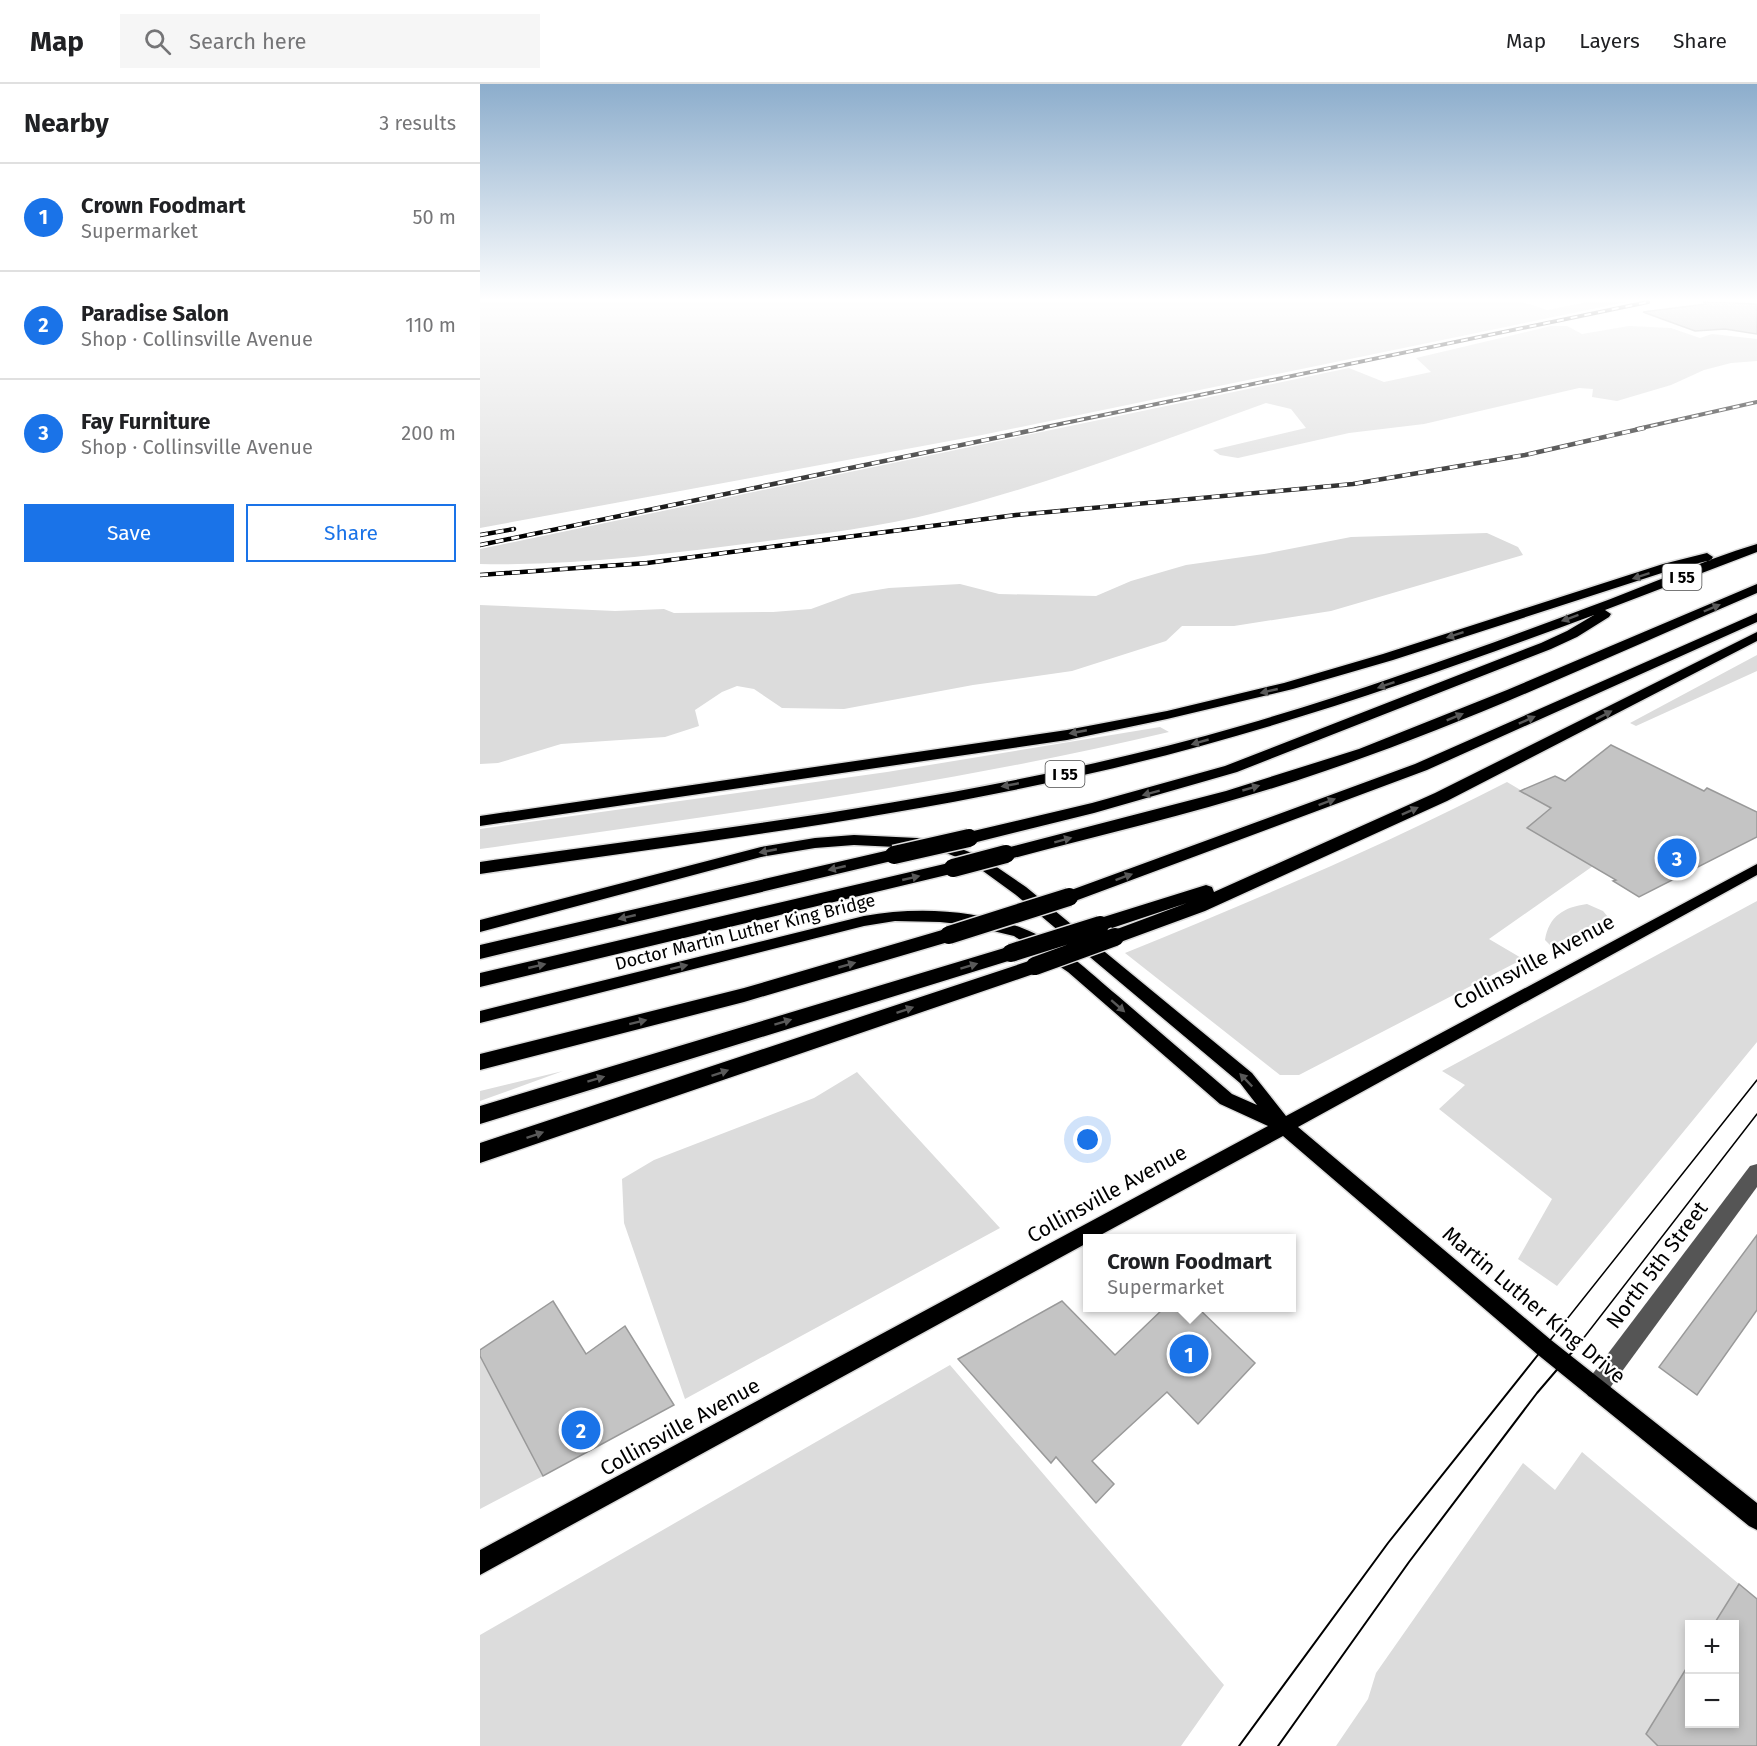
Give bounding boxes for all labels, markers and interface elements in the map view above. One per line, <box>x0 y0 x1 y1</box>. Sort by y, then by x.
search box <box>120 14 540 68</box>
text: Map <box>30 25 84 58</box>
icon: search <box>141 25 174 58</box>
text: Search here <box>189 28 307 55</box>
text: Map <box>1506 28 1546 54</box>
text: Layers <box>1579 28 1640 54</box>
text: Share <box>1673 28 1727 54</box>
text: Nearby <box>24 108 109 139</box>
text: 3 results <box>379 111 456 135</box>
text: Crown Foodmart <box>81 192 246 219</box>
text: 1 <box>39 205 48 229</box>
text: 50 m <box>412 205 456 229</box>
text: Supermarket <box>81 219 198 243</box>
text: Paradise Salon <box>81 300 229 327</box>
text: 2 <box>38 313 49 337</box>
text: 110 m <box>405 313 456 337</box>
text: Shop · Collinsville Avenue <box>81 327 313 351</box>
text: Fay Furniture <box>81 408 210 435</box>
text: 3 <box>38 421 49 445</box>
text: 200 m <box>401 421 456 445</box>
text: Shop · Collinsville Avenue <box>81 435 313 459</box>
button: Save <box>24 504 234 562</box>
button: Share <box>246 504 456 562</box>
road number: I 55 <box>1662 564 1702 590</box>
one-way arrow <box>1632 571 1650 581</box>
one-way arrow <box>1703 603 1720 612</box>
one-way arrow <box>1560 614 1578 624</box>
one-way arrow <box>1446 631 1464 640</box>
one-way arrow <box>1377 681 1395 691</box>
one-way arrow <box>1259 686 1278 696</box>
one-way arrow <box>1595 710 1612 720</box>
one-way arrow <box>1446 712 1464 721</box>
one-way arrow <box>1518 716 1535 725</box>
one-way arrow <box>1068 728 1087 737</box>
one-way arrow <box>1191 738 1209 747</box>
road number: I 55 <box>1046 761 1084 787</box>
one-way arrow <box>1000 781 1019 790</box>
one-way arrow <box>1242 783 1260 793</box>
one-way arrow <box>1141 789 1159 798</box>
one-way arrow <box>1318 797 1336 807</box>
one-way arrow <box>1401 805 1419 815</box>
one-way arrow <box>1054 834 1072 844</box>
pin: 3 <box>1658 836 1696 880</box>
one-way arrow <box>758 847 777 856</box>
one-way arrow <box>828 863 847 873</box>
one-way arrow <box>901 872 920 882</box>
one-way arrow <box>1115 872 1133 882</box>
street label: Doctor Martin Luther King Bridge <box>613 889 877 975</box>
street label: Collinsville Avenue <box>1449 909 1619 1015</box>
one-way arrow <box>618 913 636 923</box>
one-way arrow <box>838 960 856 969</box>
one-way arrow <box>528 961 546 971</box>
one-way arrow <box>960 961 978 970</box>
one-way arrow <box>670 962 689 972</box>
one-way arrow <box>1110 999 1125 1012</box>
one-way arrow <box>896 1005 914 1015</box>
one-way arrow <box>630 1017 648 1026</box>
one-way arrow <box>774 1017 792 1026</box>
one-way arrow <box>711 1067 729 1077</box>
one-way arrow <box>1240 1073 1254 1087</box>
one-way arrow <box>587 1074 605 1083</box>
your location <box>1073 1125 1102 1154</box>
one-way arrow <box>526 1129 544 1139</box>
street label: Collinsville Avenue <box>1023 1139 1191 1249</box>
street label: North 5th Street <box>1601 1196 1714 1334</box>
street label: Martin Luther King Drive <box>1437 1221 1631 1389</box>
popup <box>1083 1234 1296 1312</box>
text: Crown Foodmart <box>1107 1248 1272 1275</box>
text: Supermarket <box>1107 1275 1224 1299</box>
pin: 1 <box>1170 1332 1208 1376</box>
street label: Collinsville Avenue <box>596 1372 764 1482</box>
pin: 2 <box>562 1408 600 1452</box>
map controls <box>1685 1620 1739 1728</box>
button: + <box>1685 1620 1739 1674</box>
button: − <box>1685 1674 1739 1728</box>

